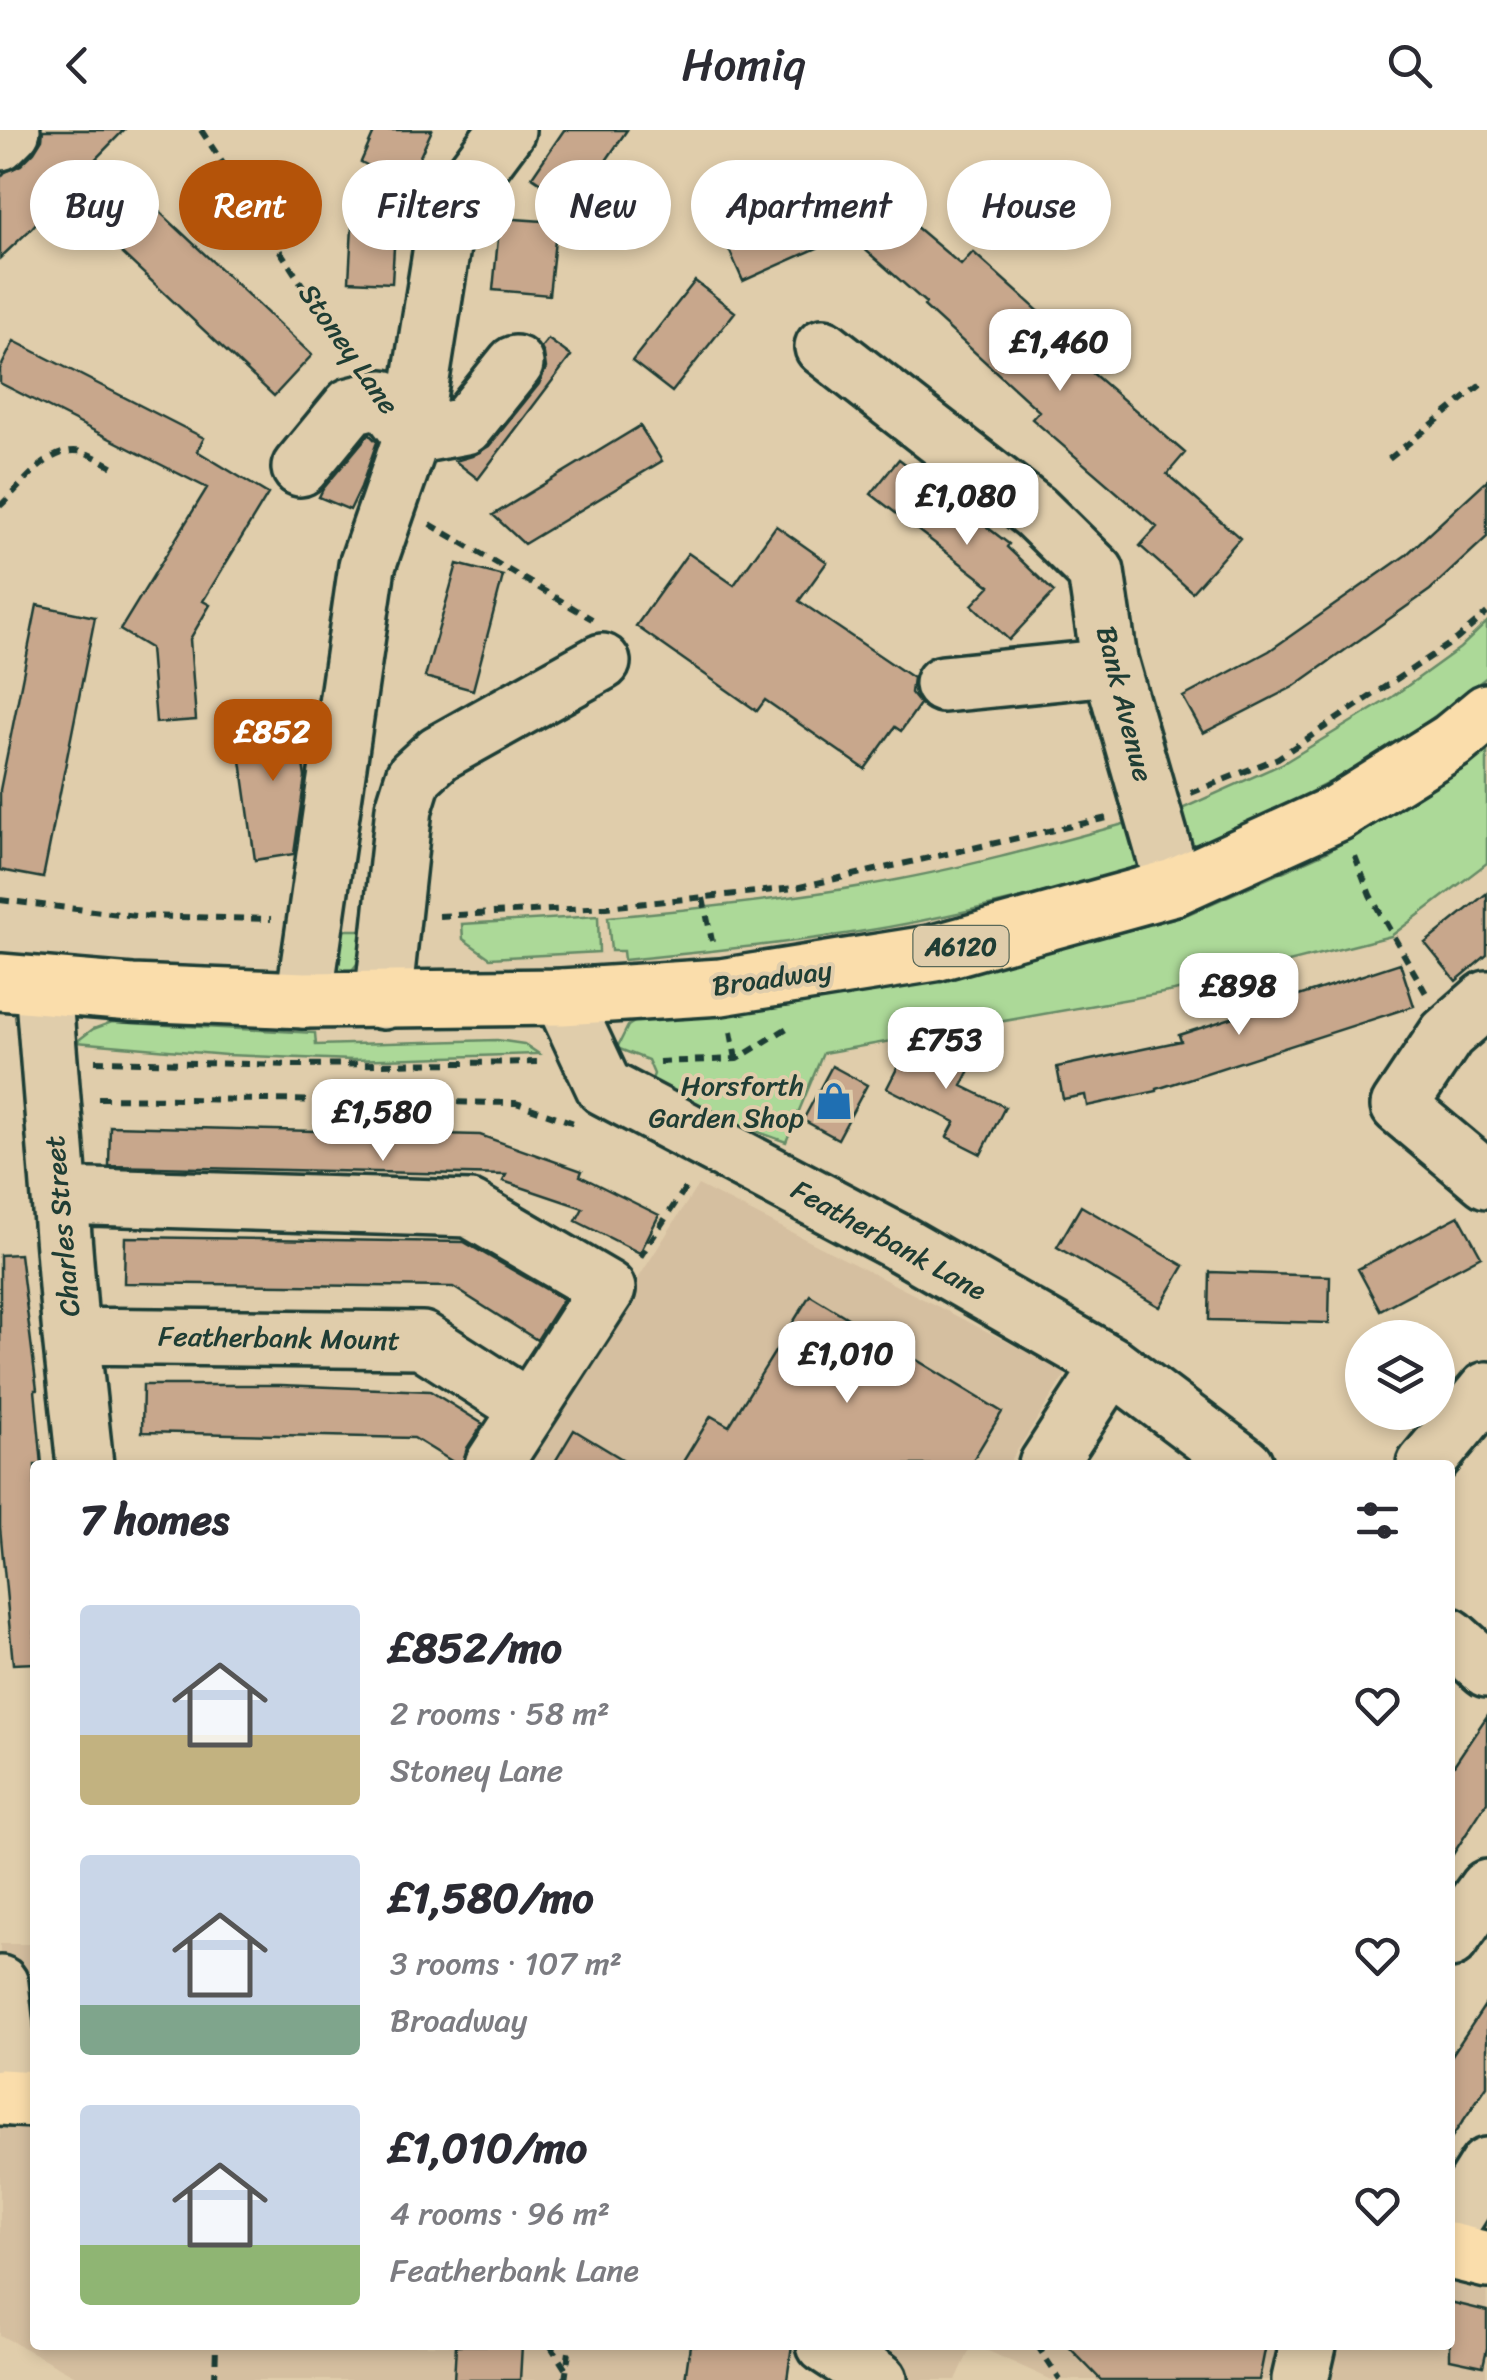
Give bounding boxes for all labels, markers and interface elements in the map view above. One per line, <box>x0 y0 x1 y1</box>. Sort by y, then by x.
text: Homiq <box>682 25 805 105</box>
icon: back <box>50 38 105 93</box>
icon: search <box>1382 38 1437 93</box>
chip: Buy <box>30 160 159 250</box>
chip: Rent <box>179 160 322 250</box>
chip: Filters <box>342 160 515 250</box>
chip: New <box>535 160 671 250</box>
chip: Apartment <box>691 160 927 250</box>
chip: House <box>947 160 1111 250</box>
street label: Stoney Lane <box>285 273 413 425</box>
pin: £1,460 <box>979 309 1141 394</box>
text: £1,460 <box>1011 313 1109 370</box>
pin: £1,080 <box>886 463 1048 548</box>
text: £1,080 <box>917 467 1017 524</box>
street label: Bank Avenue <box>1082 621 1168 787</box>
pin: £852 <box>214 699 332 784</box>
text: £852 <box>236 703 310 760</box>
road number: A6120 <box>914 926 1008 966</box>
street label: Broadway <box>709 945 835 1011</box>
pin: £898 <box>1180 953 1298 1038</box>
text: £898 <box>1201 957 1277 1014</box>
pin: £753 <box>887 1007 1005 1092</box>
text: £753 <box>910 1011 982 1068</box>
place label: Horsforth Garden Shop <box>648 1061 804 1142</box>
pin: £1,580 <box>302 1079 464 1164</box>
shop icon: Horsforth Garden Shop <box>813 1080 855 1122</box>
text: £1,580 <box>334 1083 432 1140</box>
street label: Charles Street <box>30 1133 94 1319</box>
street label: Featherbank Lane <box>782 1166 996 1314</box>
street label: Featherbank Mount <box>158 1311 400 1365</box>
map controls <box>1345 1320 1455 1430</box>
button: layers <box>1345 1320 1455 1430</box>
pin: £1,010 <box>766 1321 928 1406</box>
text: £1,010 <box>800 1325 894 1382</box>
text: 7 homes <box>80 1483 229 1557</box>
icon: filters <box>1350 1493 1405 1548</box>
text: £852/mo <box>390 1611 562 1685</box>
icon: home <box>160 1645 280 1765</box>
icon: heart <box>1350 1678 1405 1733</box>
text: 2 rooms · 58 m² <box>390 1685 610 1742</box>
text: Stoney Lane <box>390 1742 563 1799</box>
text: £1,580/mo <box>390 1861 594 1935</box>
icon: home <box>160 1895 280 2015</box>
icon: heart <box>1350 1928 1405 1983</box>
text: 3 rooms · 107 m² <box>390 1935 622 1992</box>
text: Broadway <box>390 1992 527 2049</box>
text: £1,010/mo <box>390 2111 587 2185</box>
icon: home <box>160 2145 280 2265</box>
icon: heart <box>1350 2178 1405 2233</box>
text: 4 rooms · 96 m² <box>390 2185 610 2242</box>
text: Featherbank Lane <box>390 2242 639 2299</box>

